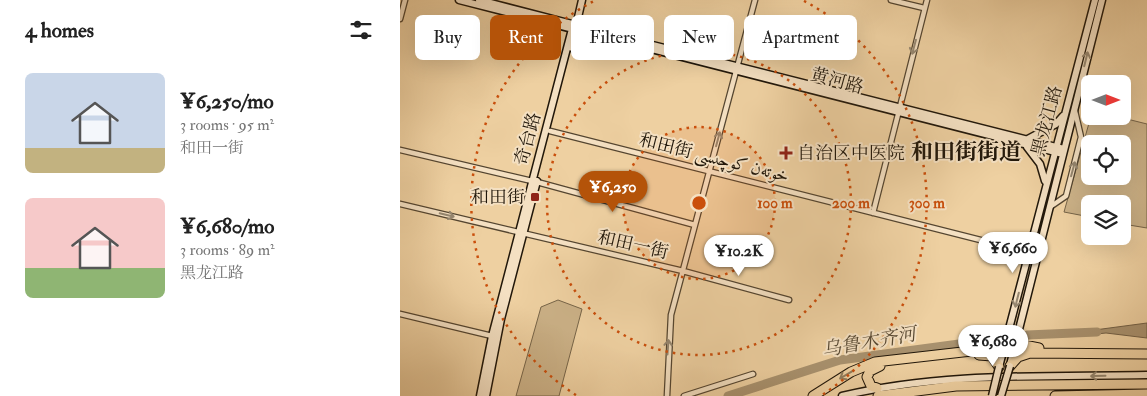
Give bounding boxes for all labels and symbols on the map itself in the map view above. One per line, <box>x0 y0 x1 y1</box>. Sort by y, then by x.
one-way arrow <box>909 39 918 55</box>
one-way arrow <box>1082 52 1092 68</box>
street label: 黄河路 <box>808 63 866 99</box>
north arrow <box>1081 75 1131 125</box>
street label: 黑龙江路 <box>1027 83 1067 159</box>
street label: 奇台路 <box>510 110 546 168</box>
street label: 和田街 خوتەن كوچىسى <box>637 128 791 189</box>
one-way arrow <box>714 131 724 147</box>
district label: 和田街街道 <box>911 138 1021 166</box>
place label: 自治区中医院 <box>797 142 905 165</box>
marker: 自治区中医院 <box>779 146 793 160</box>
one-way arrow <box>1069 162 1078 178</box>
pin: ¥6,250 <box>572 170 654 213</box>
place label: 和田街 <box>471 186 525 209</box>
marker: 和田街 <box>529 191 541 203</box>
centre of rings <box>690 194 708 212</box>
text: 100 m <box>757 194 793 213</box>
text: 200 m <box>832 194 870 213</box>
text: 300 m <box>909 194 945 213</box>
one-way arrow <box>439 211 455 220</box>
street label: 和田一街 <box>595 226 671 264</box>
pin: ¥6,660 <box>972 232 1054 274</box>
pin: ¥10.2K <box>698 234 780 277</box>
one-way arrow <box>1012 292 1021 308</box>
water label: 乌鲁木齐河 <box>820 321 921 362</box>
pin: ¥6,680 <box>952 324 1034 367</box>
one-way arrow <box>664 340 673 356</box>
one-way arrow <box>840 371 854 381</box>
one-way arrow <box>1091 371 1107 381</box>

